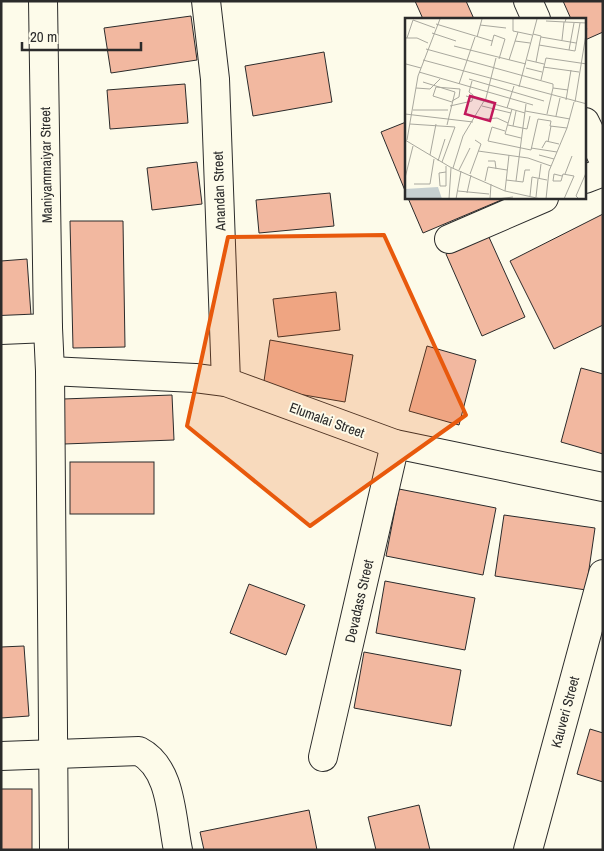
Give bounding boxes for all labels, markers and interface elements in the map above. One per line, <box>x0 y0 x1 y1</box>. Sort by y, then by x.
inset map <box>405 18 586 199</box>
scale bar <box>22 20 141 52</box>
text: 20 m <box>30 26 57 47</box>
street label: Maniyammaiyar Street <box>36 107 56 223</box>
street label: Anandan Street <box>209 151 229 232</box>
street label: Elumalai Street <box>287 398 367 442</box>
street label: Devadass Street <box>341 558 377 644</box>
street label: Kauveri Street <box>547 674 583 750</box>

